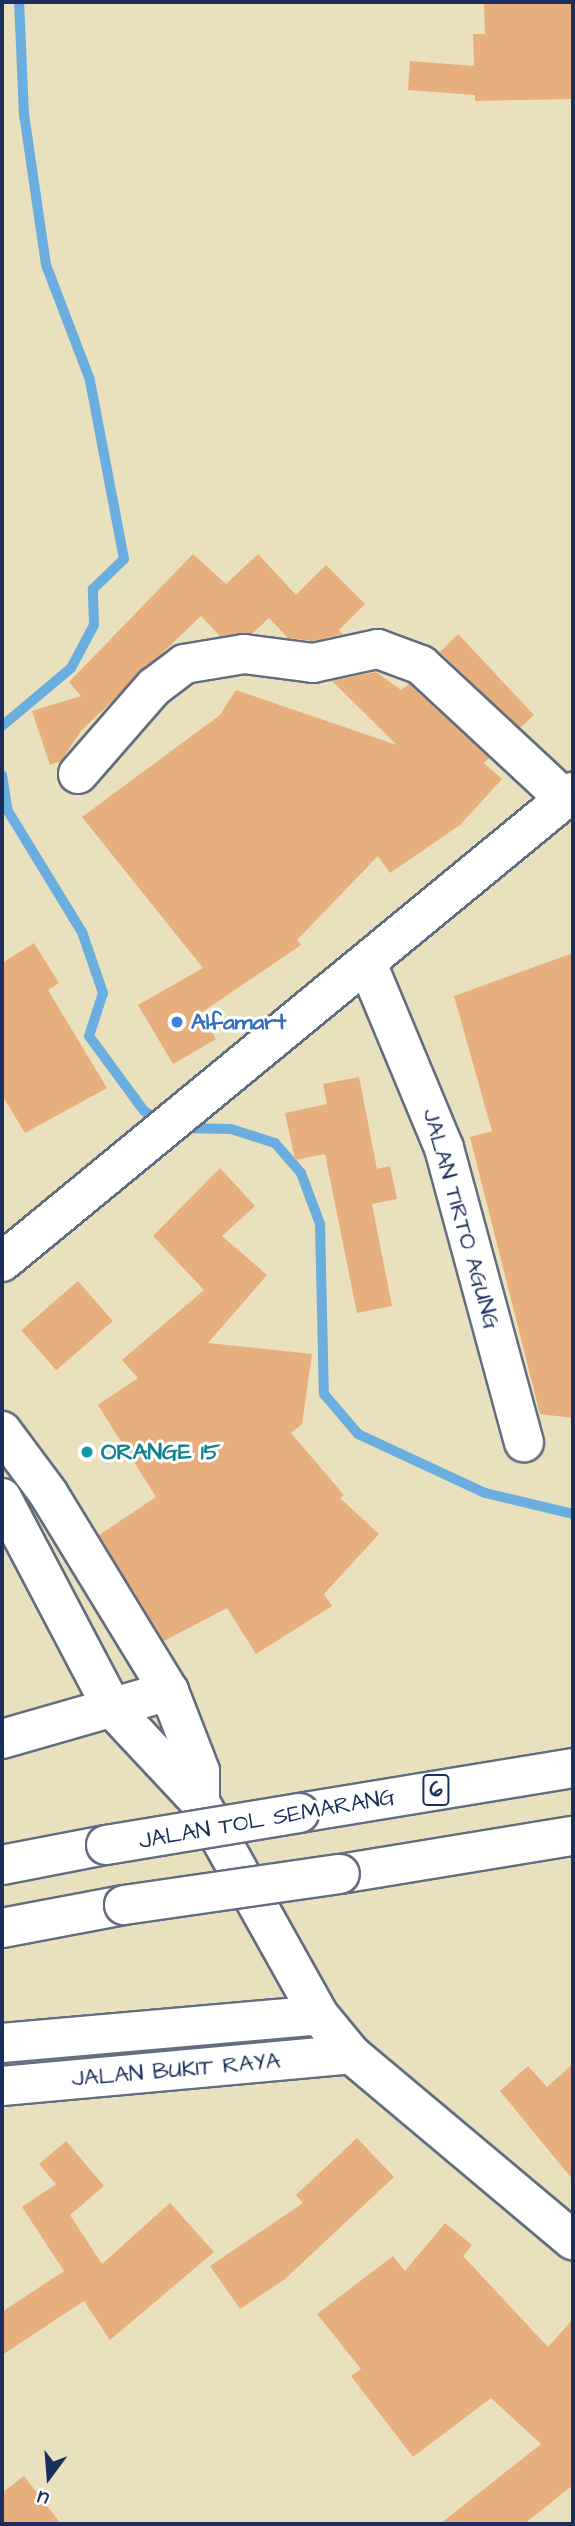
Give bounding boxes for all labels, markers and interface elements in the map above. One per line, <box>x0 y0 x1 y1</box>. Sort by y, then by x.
place label: Alfamart <box>191 1008 286 1036</box>
marker: Alfamart <box>169 1014 185 1030</box>
street label: JALAN TIRTO AGUNG <box>416 1105 506 1333</box>
place label: ORANGE 15 <box>101 1438 220 1466</box>
marker: ORANGE 15 <box>79 1444 95 1460</box>
road number: 6 <box>422 1772 450 1808</box>
street label: JALAN TOL SEMARANG <box>137 1783 397 1855</box>
street label: JALAN BUKIT RAYA <box>70 2047 282 2093</box>
north arrow <box>14 2442 84 2512</box>
text: U <box>34 2483 52 2512</box>

